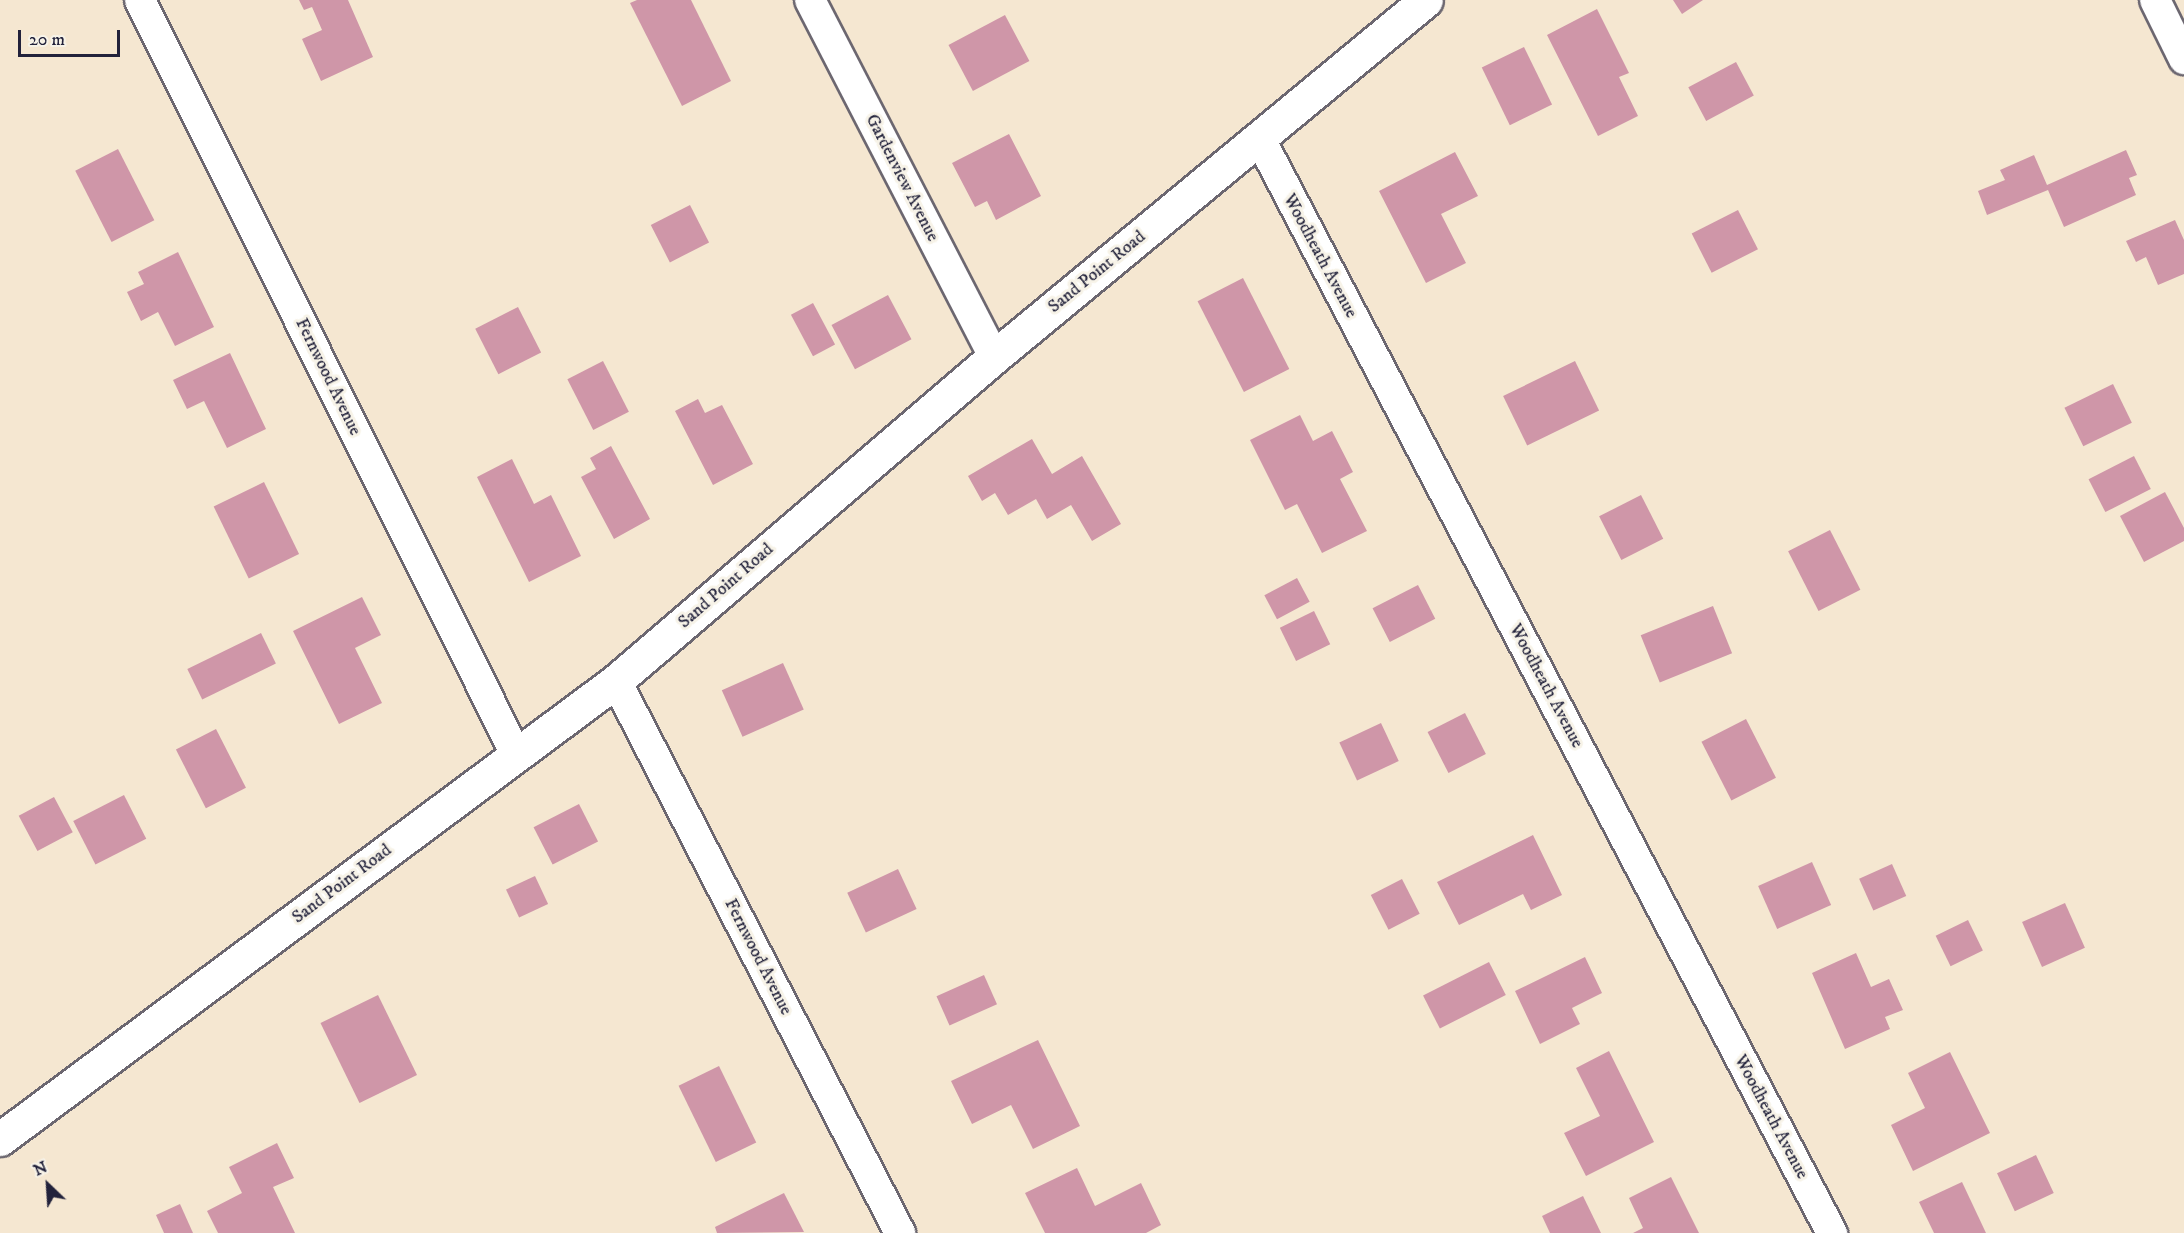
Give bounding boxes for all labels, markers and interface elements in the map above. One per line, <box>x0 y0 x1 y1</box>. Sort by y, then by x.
scale bar <box>21 18 123 56</box>
text: 20 m <box>29 29 65 51</box>
street label: Gardenview Avenue <box>861 111 943 245</box>
street label: Woodheath Avenue <box>1278 190 1362 322</box>
street label: Sand Point Road <box>1044 226 1150 318</box>
street label: Fernwood Avenue <box>290 315 366 439</box>
street label: Sand Point Road <box>674 539 778 633</box>
street label: Woodheath Avenue <box>1504 620 1588 752</box>
street label: Sand Point Road <box>288 840 396 928</box>
street label: Fernwood Avenue <box>719 895 797 1019</box>
street label: Woodheath Avenue <box>1729 1051 1813 1183</box>
north arrow <box>18 1155 78 1215</box>
text: N <box>30 1157 51 1181</box>

